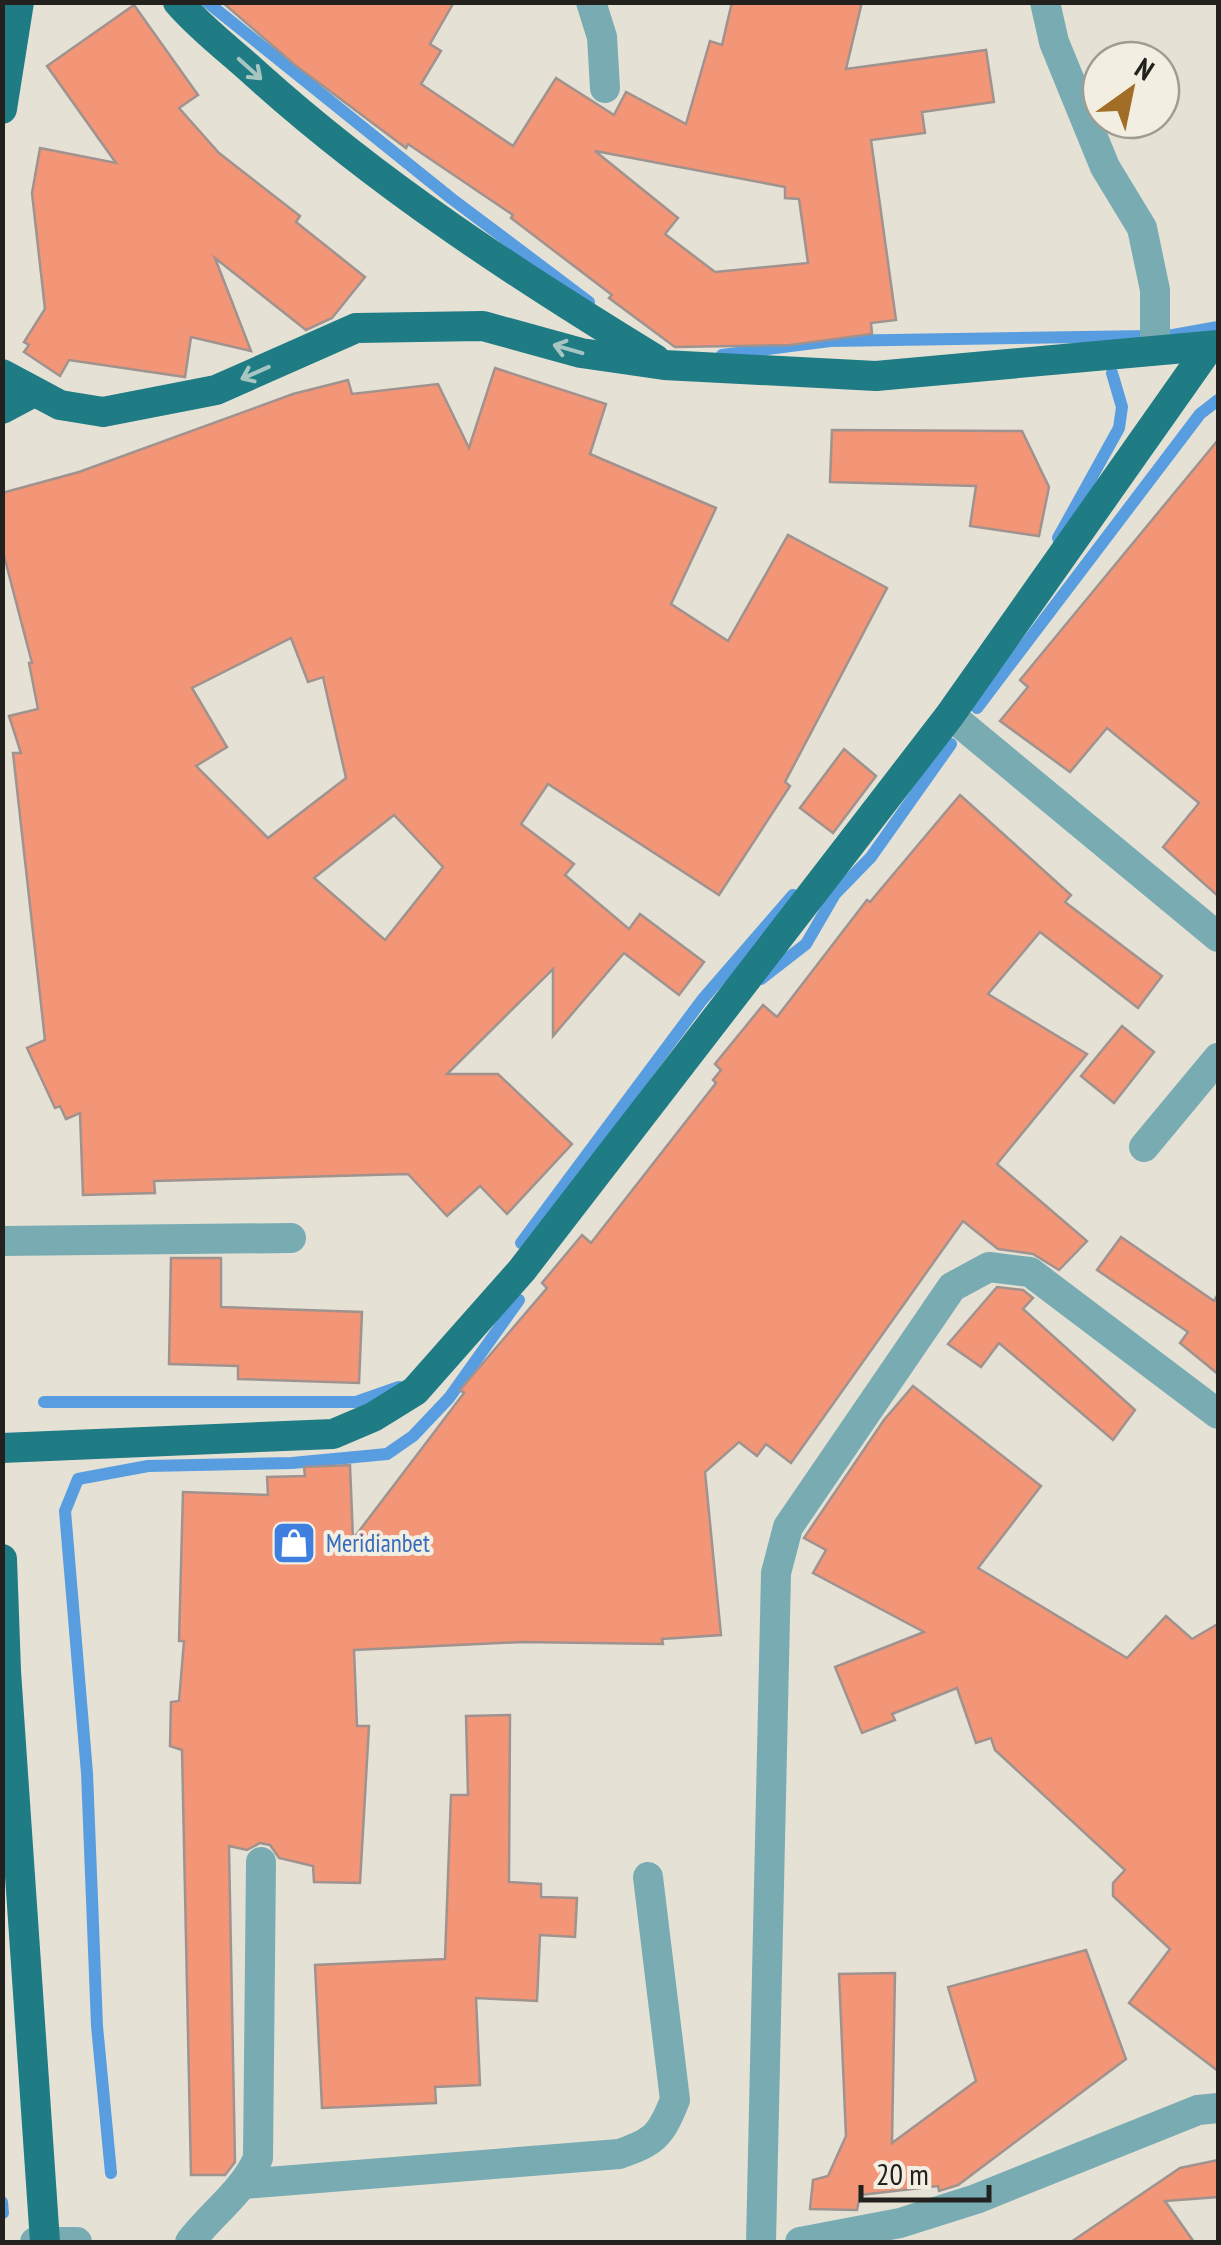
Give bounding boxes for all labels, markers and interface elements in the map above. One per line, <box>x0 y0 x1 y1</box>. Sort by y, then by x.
north arrow <box>1081 40 1181 140</box>
text: N <box>1128 49 1161 88</box>
one-way arrow <box>237 57 262 80</box>
one-way arrow <box>552 339 584 358</box>
one-way arrow <box>240 365 271 383</box>
shop icon: Meridianbet <box>271 1520 317 1566</box>
place label: Meridianbet <box>326 1527 430 1559</box>
scale bar <box>861 2140 988 2202</box>
text: 20 m <box>876 2154 929 2193</box>

